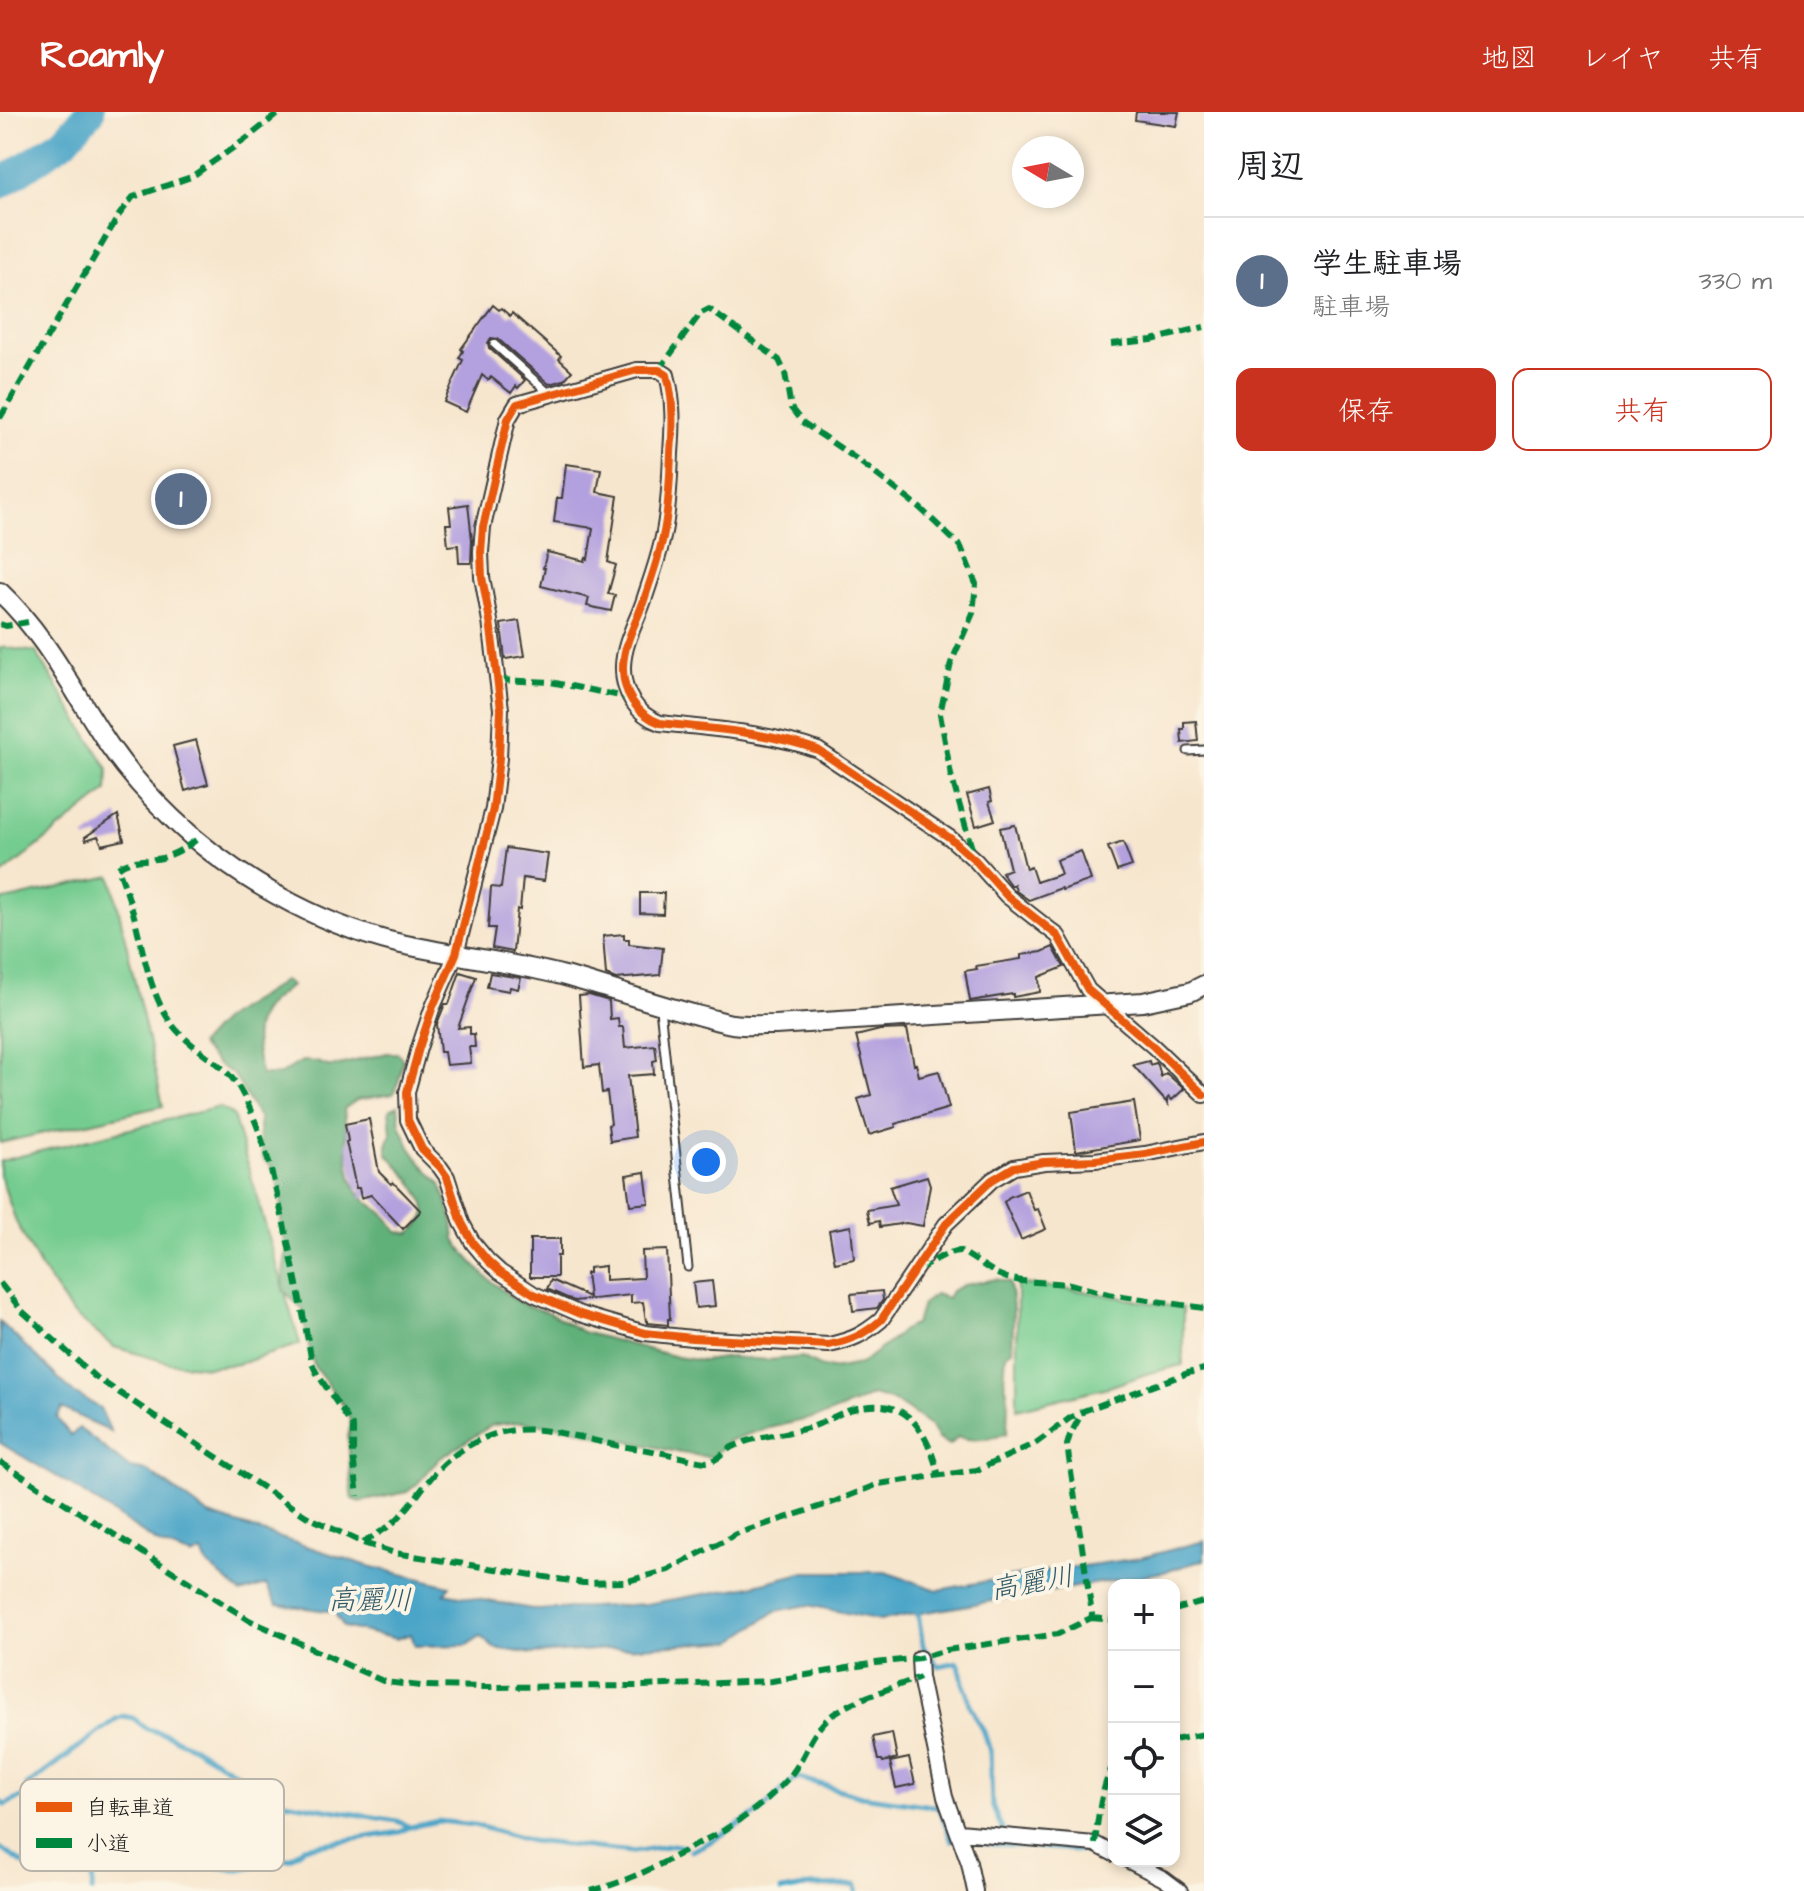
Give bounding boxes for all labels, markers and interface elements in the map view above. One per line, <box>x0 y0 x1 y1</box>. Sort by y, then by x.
text: Roamly <box>40 30 164 82</box>
text: 地図 <box>1481 39 1537 78</box>
text: レイヤ <box>1581 39 1664 78</box>
text: 共有 <box>1708 39 1764 78</box>
north arrow <box>1012 136 1084 208</box>
text: 周辺 <box>1236 143 1304 191</box>
text: 学生駐車場 <box>1312 243 1462 285</box>
text: 1 <box>1260 263 1264 299</box>
text: 330 m <box>1698 263 1772 299</box>
text: 駐車場 <box>1312 289 1390 325</box>
button: 保存 <box>1236 368 1496 451</box>
button: 共有 <box>1512 368 1772 451</box>
pin: 1 <box>155 469 207 529</box>
your location <box>686 1142 726 1182</box>
water label: 高麗川 <box>987 1557 1077 1609</box>
map controls <box>1108 1579 1180 1867</box>
button: + <box>1108 1579 1180 1651</box>
water label: 高麗川 <box>328 1581 412 1620</box>
button: − <box>1108 1651 1180 1723</box>
button: locate <box>1108 1723 1180 1795</box>
legend <box>20 1779 284 1871</box>
text: 自転車道 <box>86 1793 174 1824</box>
button: layers <box>1108 1795 1180 1867</box>
text: 小道 <box>86 1829 130 1860</box>

